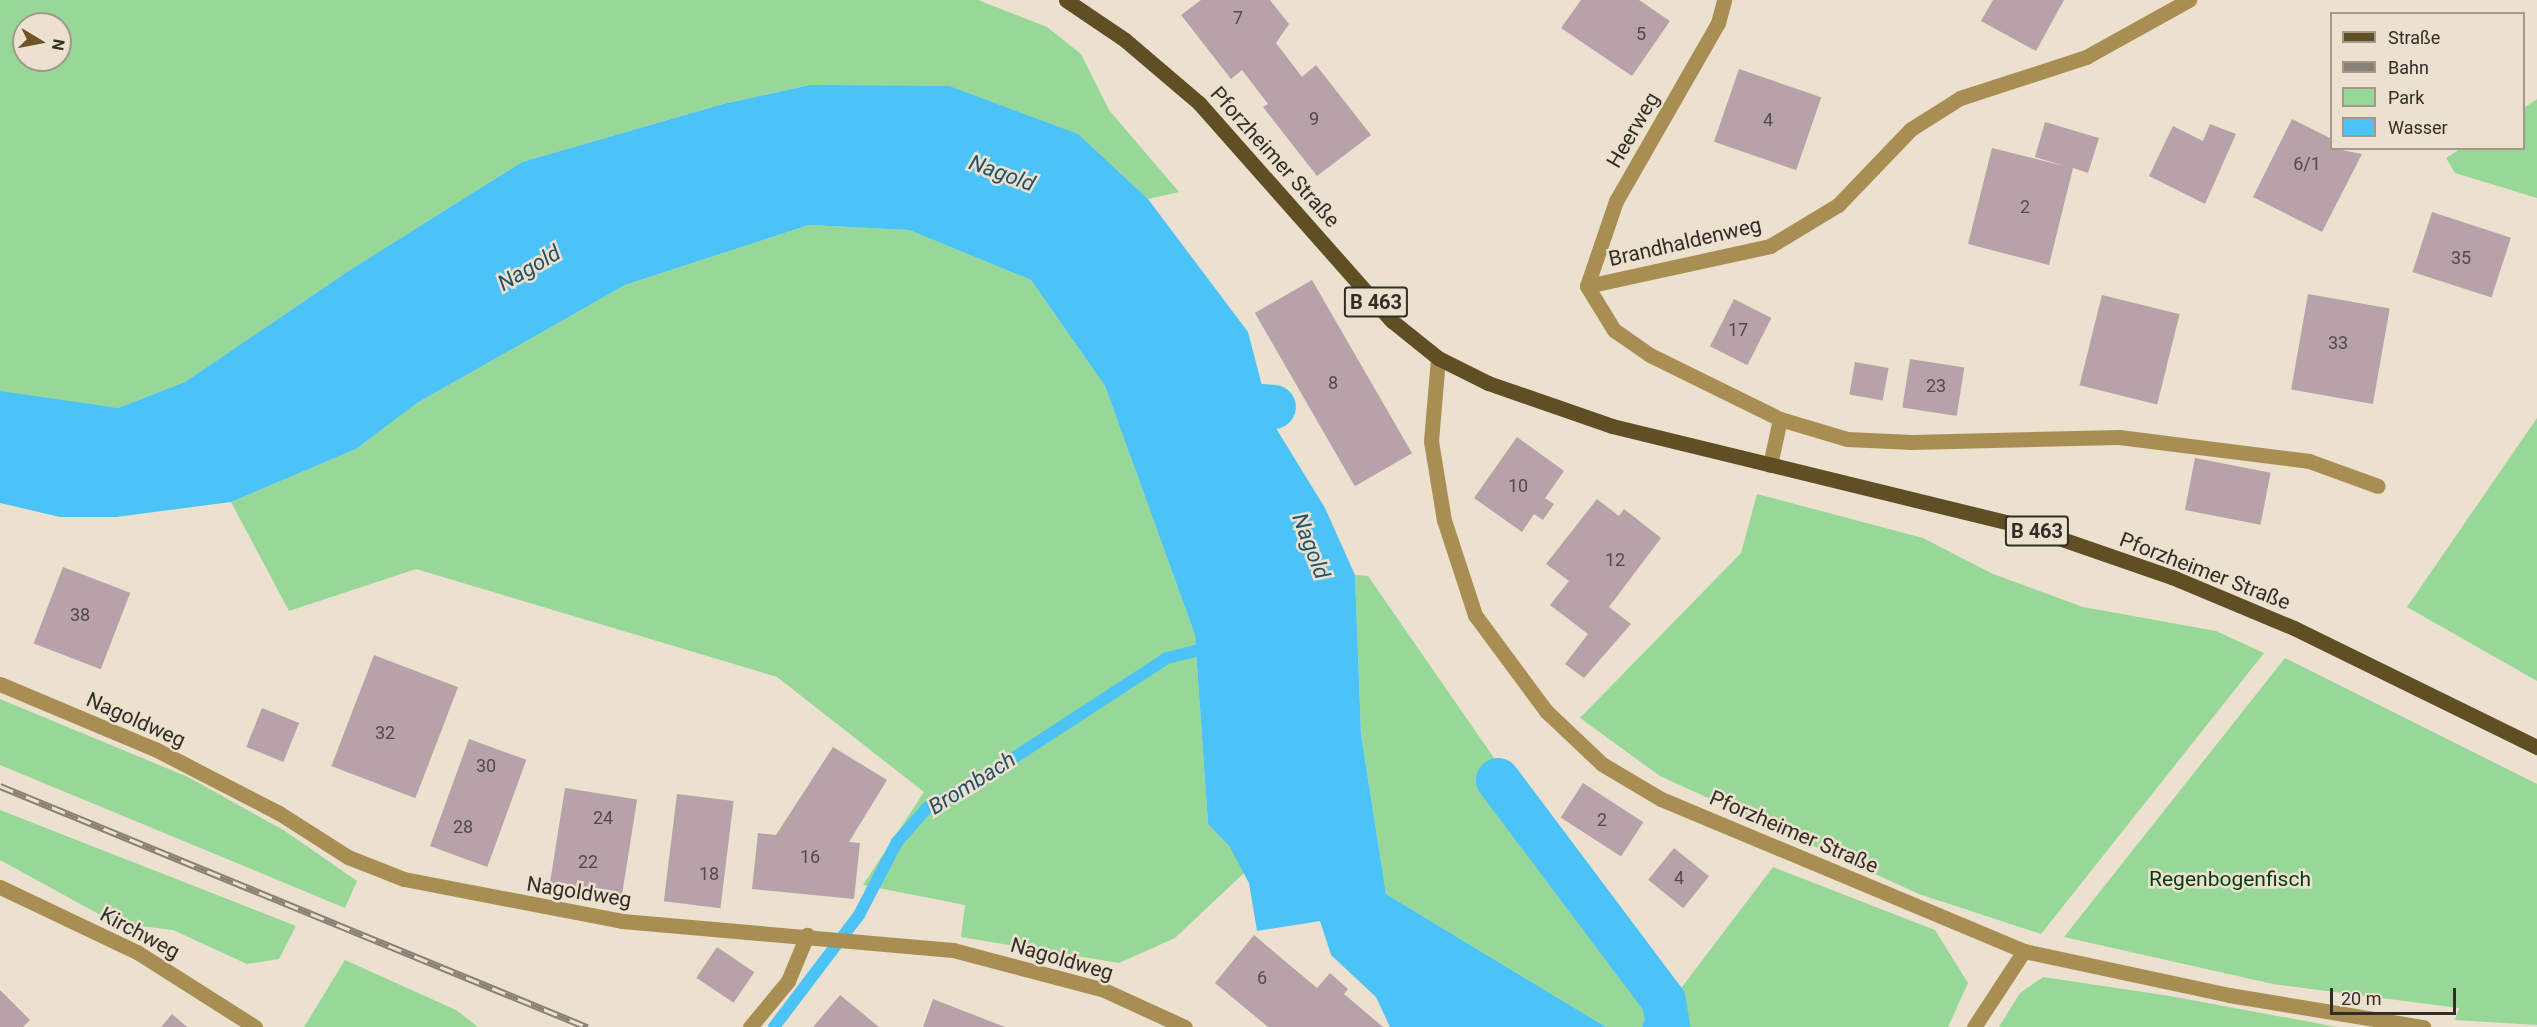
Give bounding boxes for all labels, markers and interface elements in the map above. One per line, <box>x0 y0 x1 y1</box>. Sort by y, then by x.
house number: 7 <box>1233 7 1243 29</box>
north arrow <box>12 12 72 72</box>
legend <box>2330 12 2525 150</box>
house number: 5 <box>1636 23 1646 45</box>
text: Straße <box>2388 27 2440 48</box>
text: N <box>48 38 69 52</box>
text: Bahn <box>2388 57 2429 78</box>
street label: Pforzheimer Straße <box>1205 81 1345 233</box>
text: Park <box>2388 87 2424 108</box>
street label: Heerweg <box>1601 88 1665 172</box>
house number: 9 <box>1309 108 1319 130</box>
house number: 4 <box>1763 109 1773 131</box>
text: Wasser <box>2388 117 2448 138</box>
water label: Nagold <box>965 149 1039 197</box>
house number: 6/1 <box>2293 153 2321 175</box>
house number: 2 <box>2020 196 2030 218</box>
street label: Brandhaldenweg <box>1606 212 1764 272</box>
water label: Nagold <box>493 240 565 296</box>
house number: 35 <box>2451 247 2471 269</box>
road number: B 463 <box>1343 285 1409 319</box>
house number: 17 <box>1728 319 1748 341</box>
house number: 33 <box>2328 332 2348 354</box>
house number: 8 <box>1328 372 1338 394</box>
house number: 23 <box>1926 375 1946 397</box>
house number: 10 <box>1508 475 1528 497</box>
water label: Nagold <box>1286 509 1336 583</box>
road number: B 463 <box>2004 514 2070 548</box>
street label: Pforzheimer Straße <box>2116 527 2294 615</box>
house number: 12 <box>1605 549 1625 571</box>
house number: 38 <box>70 604 90 626</box>
street label: Nagoldweg <box>83 687 189 753</box>
house number: 32 <box>375 722 395 744</box>
water label: Brombach <box>924 746 1020 820</box>
house number: 30 <box>476 755 496 777</box>
street label: Pforzheimer Straße <box>1706 785 1882 879</box>
house number: 24 <box>593 807 613 829</box>
house number: 2 <box>1597 809 1607 831</box>
house number: 28 <box>453 816 473 838</box>
house number: 16 <box>800 846 820 868</box>
house number: 22 <box>578 851 598 873</box>
house number: 18 <box>699 863 719 885</box>
park label: Regenbogenfisch <box>2149 866 2311 892</box>
house number: 4 <box>1674 867 1684 889</box>
street label: Nagoldweg <box>525 871 633 913</box>
street label: Kirchweg <box>96 902 184 964</box>
street label: Nagoldweg <box>1008 932 1116 986</box>
house number: 6 <box>1257 967 1267 989</box>
scale bar <box>2333 976 2459 1014</box>
text: 20 m <box>2341 988 2381 1009</box>

